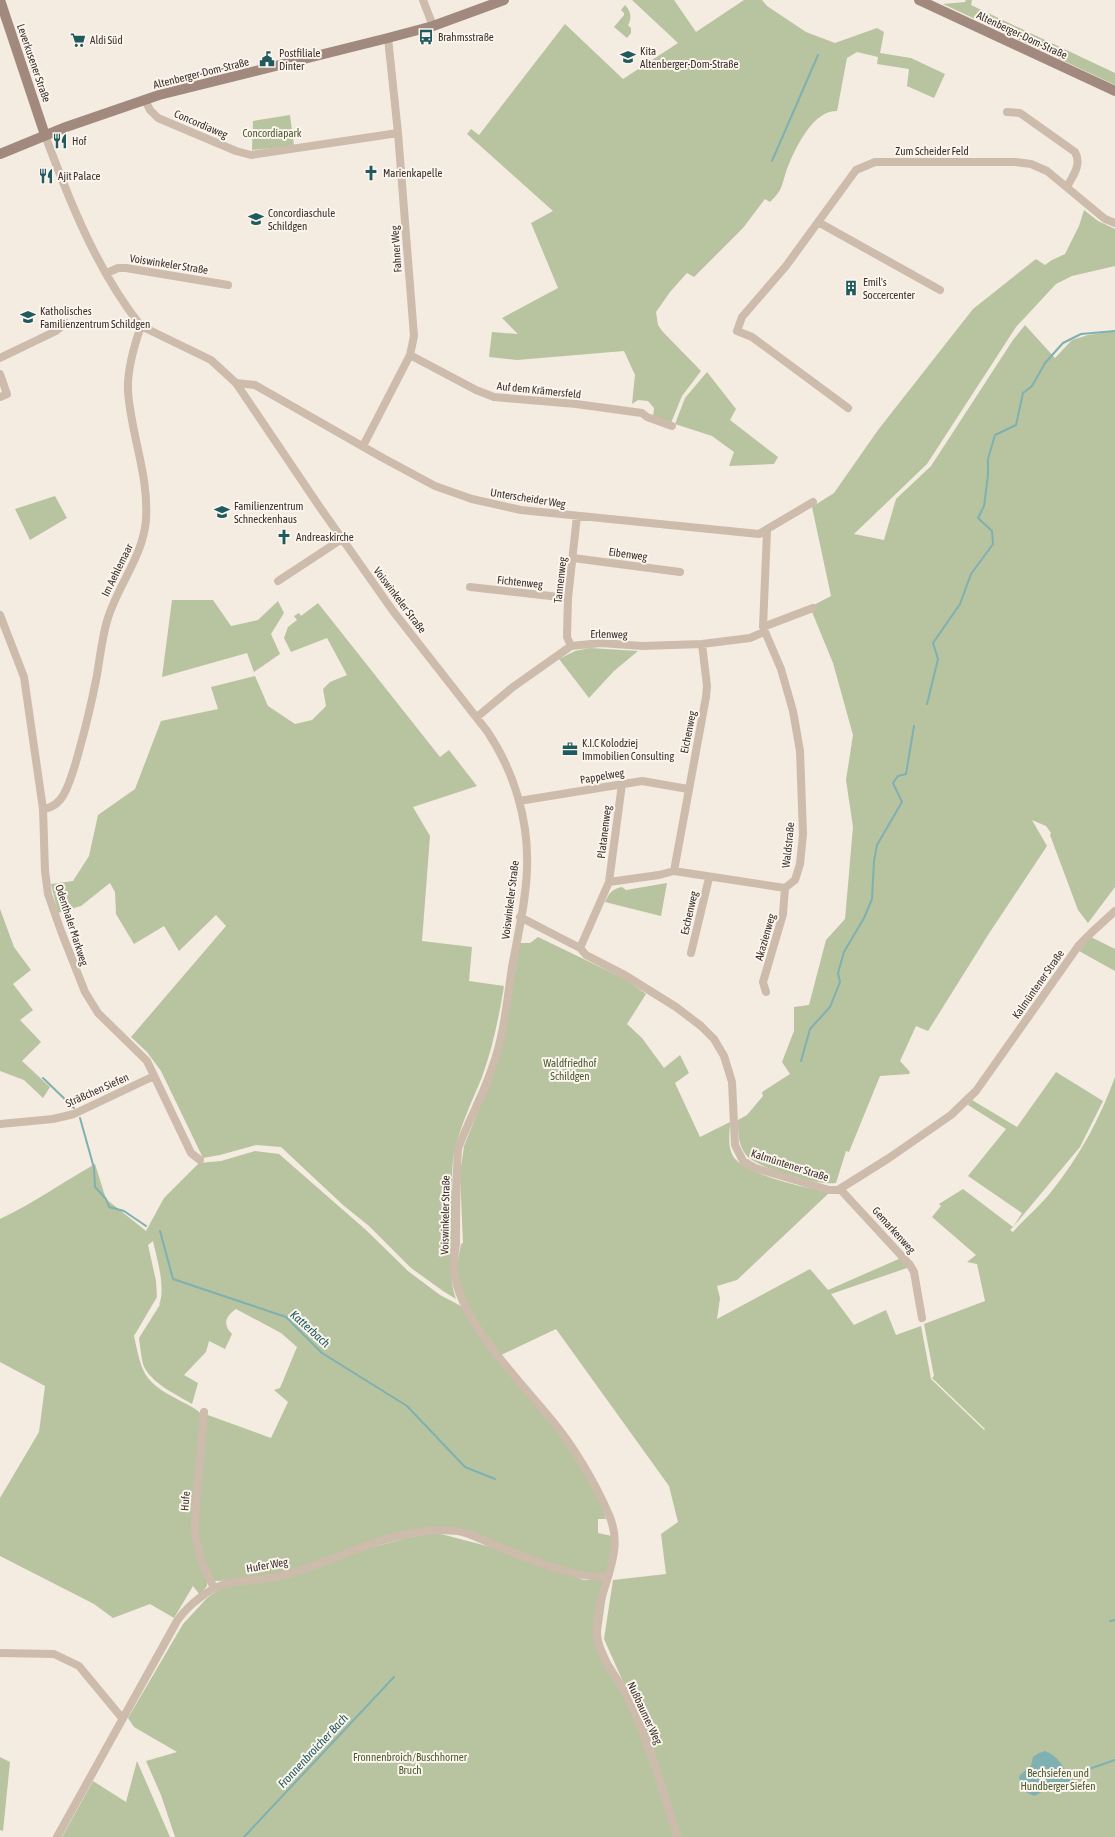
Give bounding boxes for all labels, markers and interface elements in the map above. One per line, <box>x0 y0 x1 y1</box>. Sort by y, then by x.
street label: Altenberger-Dom-Straße <box>975 9 1069 61</box>
street label: Leverkusener Straße <box>15 22 53 104</box>
bus stop icon: Brahmsstraße <box>417 28 435 46</box>
supermarket icon: Aldi Süd <box>69 31 87 49</box>
place label: Brahmsstraße <box>438 31 494 43</box>
place label: Aldi Süd <box>90 34 123 46</box>
place label: Kita Altenberger-Dom-Straße <box>640 45 738 70</box>
place label: Postfiliale Dinter <box>279 47 320 72</box>
school or university icon: Kita Altenberger-Dom-Straße <box>619 48 637 66</box>
public building icon: Postfiliale Dinter <box>258 50 276 68</box>
street label: Altenberger-Dom-Straße <box>152 55 250 91</box>
street label: Concordiaweg <box>172 107 230 141</box>
park label: Concordiapark <box>242 127 302 139</box>
restaurant icon: Hof <box>51 132 69 150</box>
place label: Hof <box>72 135 87 147</box>
street label: Zum Scheider Feld <box>895 145 969 157</box>
church icon: Marienkapelle <box>362 164 380 182</box>
restaurant icon: Ajit Palace <box>37 167 55 185</box>
place label: Marienkapelle <box>383 167 442 179</box>
place label: Ajit Palace <box>58 170 101 182</box>
place label: Concordiaschule Schildgen <box>268 207 335 232</box>
school or university icon: Concordiaschule Schildgen <box>247 210 265 228</box>
street label: Fahner Weg <box>388 225 404 273</box>
street label: Voiswinkeler Straße <box>129 252 209 276</box>
place label: Emil's Soccercenter <box>863 276 916 301</box>
building icon: Emil's Soccercenter <box>842 279 860 297</box>
place label: Katholisches Familienzentrum Schildgen <box>40 305 150 330</box>
school or university icon: Katholisches Familienzentrum Schildgen <box>19 308 37 326</box>
street label: Auf dem Krämersfeld <box>496 380 582 400</box>
street label: Unterscheider Weg <box>489 486 567 510</box>
place label: Familienzentrum Schneckenhaus <box>234 500 303 525</box>
school or university icon: Familienzentrum Schneckenhaus <box>213 503 231 521</box>
church icon: Andreaskirche <box>275 528 293 546</box>
place label: Andreaskirche <box>296 531 354 543</box>
street label: Im Aehlemaar <box>99 541 135 598</box>
street label: Eibenweg <box>608 545 648 563</box>
street label: Tannenweg <box>552 556 568 604</box>
street label: Voiswinkeler Straße <box>371 565 429 635</box>
street label: Fichtenweg <box>497 574 544 590</box>
street label: Erlenweg <box>590 628 628 640</box>
street label: Eichenweg <box>678 709 698 754</box>
place label: K.I.C Kolodziej Immobilien Consulting <box>582 737 674 762</box>
office icon: K.I.C Kolodziej Immobilien Consulting <box>561 740 579 758</box>
street label: Pappelweg <box>579 766 625 786</box>
street label: Platanenweg <box>595 804 613 859</box>
street label: Waldstraße <box>780 821 796 869</box>
street label: Voiswinkeler Straße <box>499 860 521 940</box>
street label: Odenthaler Markweg <box>53 883 91 967</box>
street label: Eschenweg <box>678 890 700 936</box>
street label: Akazienweg <box>753 912 778 962</box>
street label: Kalmüntener Straße <box>1010 947 1066 1021</box>
park label: Waldfriedhof Schildgen <box>543 1057 597 1082</box>
street label: Sträßchen Siefen <box>64 1071 130 1109</box>
street label: Kalmüntener Straße <box>750 1147 830 1183</box>
street label: Voiswinkeler Straße <box>438 1175 452 1255</box>
street label: Gemarkenweg <box>870 1204 918 1256</box>
water label: Katterbach <box>287 1308 333 1351</box>
street label: Hufe <box>178 1491 192 1511</box>
street label: Hufer Weg <box>245 1555 289 1575</box>
street label: Nußbaumer Weg <box>625 1680 665 1746</box>
water label: Fronnenbroicher Bach <box>275 1711 351 1791</box>
park label: Fronnenbroich/Buschhorner Bruch <box>353 1751 468 1776</box>
park label: Bechsiefen und Hundberger Siefen <box>1020 1767 1096 1792</box>

